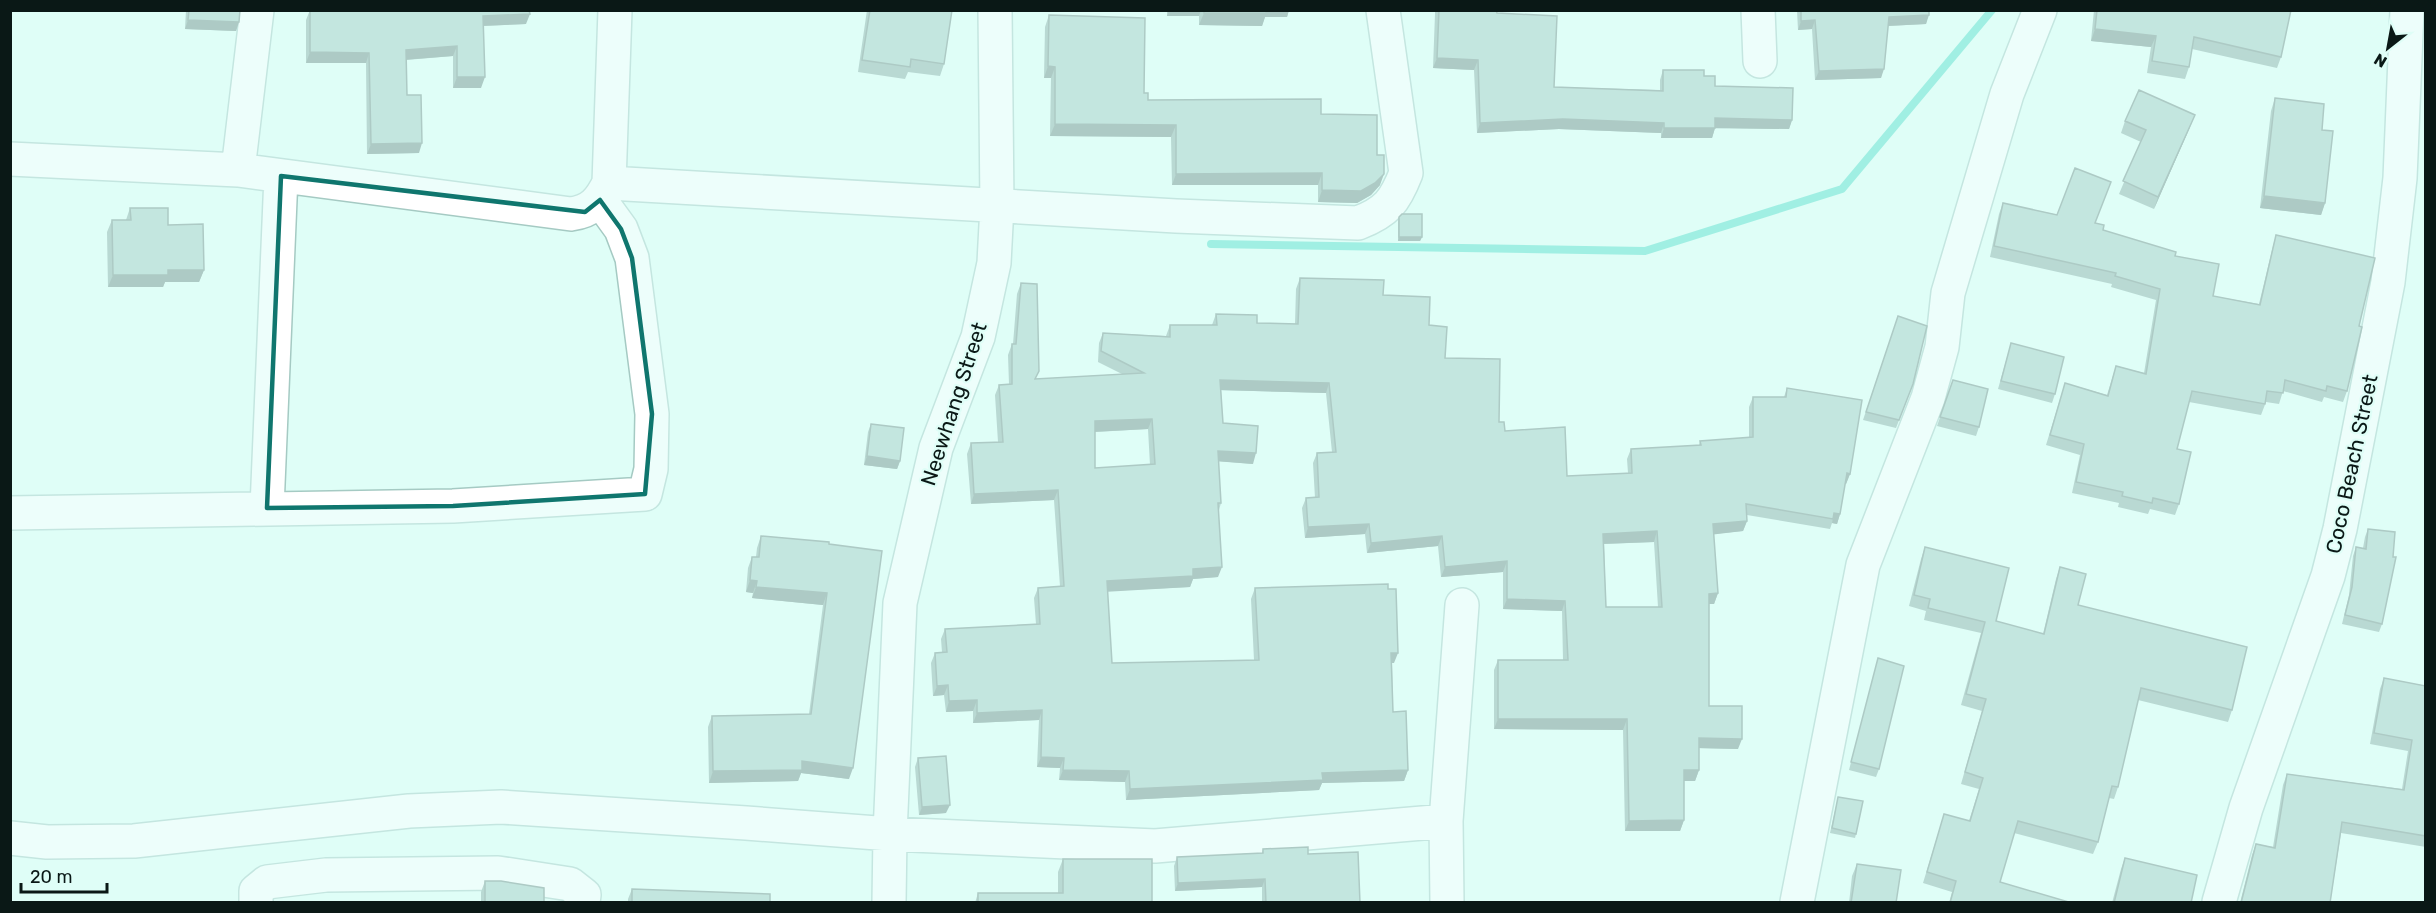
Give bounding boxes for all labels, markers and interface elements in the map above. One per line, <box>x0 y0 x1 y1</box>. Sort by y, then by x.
north arrow <box>2358 18 2418 78</box>
text: N <box>2371 49 2390 72</box>
street label: Neewhang Street <box>915 319 992 489</box>
street label: Coco Beach Street <box>2320 372 2383 556</box>
scale bar <box>21 856 106 894</box>
text: 20 m <box>30 866 72 888</box>

